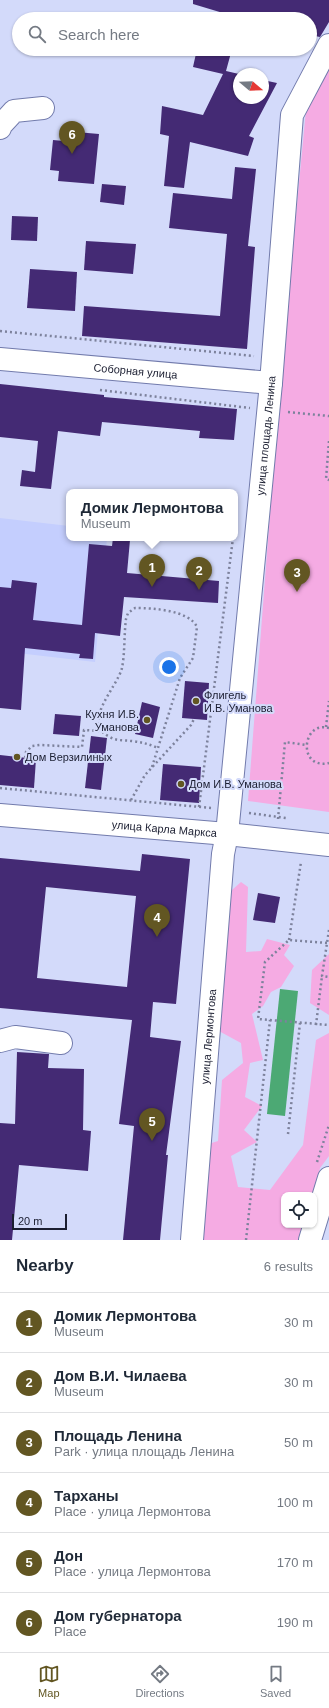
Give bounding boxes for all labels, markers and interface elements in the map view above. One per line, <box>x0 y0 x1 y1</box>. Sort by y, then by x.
search box <box>12 12 317 56</box>
icon: search <box>26 23 48 45</box>
text: Search here <box>58 26 140 43</box>
north arrow <box>233 68 269 104</box>
pin: 6 <box>59 121 85 154</box>
street label: Соборная улица <box>93 361 179 381</box>
street label: улица площадь Ленина <box>254 374 278 496</box>
popup <box>66 489 238 541</box>
text: Домик Лермонтова <box>81 499 223 516</box>
text: Museum <box>81 516 131 531</box>
pin: 1 <box>139 554 165 587</box>
pin: 2 <box>186 557 212 590</box>
pin: 3 <box>284 559 310 592</box>
your location <box>159 657 179 677</box>
place label: Флигель И.В. Уманова <box>204 689 273 714</box>
marker: Флигель И.В. Уманова <box>191 696 201 706</box>
place label: Кухня И.В. Уманова <box>85 708 140 733</box>
marker: Кухня И.В. Уманова <box>142 715 152 725</box>
place label: Дом Верзилиных <box>25 751 112 763</box>
marker: Дом Верзилиных <box>12 752 22 762</box>
place label: Дом И.В. Уманова <box>189 778 283 790</box>
marker: Дом И.В. Уманова <box>176 779 186 789</box>
street label: улица Карла Маркса <box>111 818 218 839</box>
pin: 4 <box>144 904 170 937</box>
street label: улица Лермонтова <box>199 988 218 1085</box>
pin: 5 <box>139 1108 165 1141</box>
map controls <box>281 1192 317 1228</box>
button: locate <box>281 1192 317 1228</box>
scale bar <box>12 1212 67 1231</box>
text: 20 m <box>18 1215 42 1227</box>
text: Nearby <box>16 1256 74 1275</box>
text: 6 results <box>264 1259 313 1274</box>
text: Домик Лермонтова <box>54 1307 196 1324</box>
text: 1 <box>25 1315 33 1330</box>
text: 30 m <box>284 1315 313 1330</box>
text: Museum <box>54 1324 104 1339</box>
text: Дом В.И. Чилаева <box>54 1367 187 1384</box>
text: 2 <box>25 1375 33 1390</box>
text: 30 m <box>284 1375 313 1390</box>
text: Museum <box>54 1384 104 1399</box>
text: Площадь Ленина <box>54 1427 182 1444</box>
text: 3 <box>25 1435 33 1450</box>
text: 50 m <box>284 1435 313 1450</box>
text: Park · улица площадь Ленина <box>54 1444 234 1459</box>
text: Тарханы <box>54 1487 119 1504</box>
text: 4 <box>25 1495 33 1510</box>
text: 100 m <box>277 1495 313 1510</box>
text: Place · улица Лермонтова <box>54 1504 211 1519</box>
text: Дон <box>54 1547 83 1564</box>
text: 5 <box>25 1555 33 1570</box>
text: 170 m <box>277 1555 313 1570</box>
text: Place · улица Лермонтова <box>54 1564 211 1579</box>
text: Дом губернатора <box>54 1607 182 1624</box>
text: 6 <box>25 1615 33 1630</box>
text: 190 m <box>277 1615 313 1630</box>
text: Place <box>54 1624 87 1639</box>
tab: Map <box>38 1663 60 1699</box>
tab: Directions <box>135 1663 184 1699</box>
tab: Saved <box>260 1663 291 1699</box>

